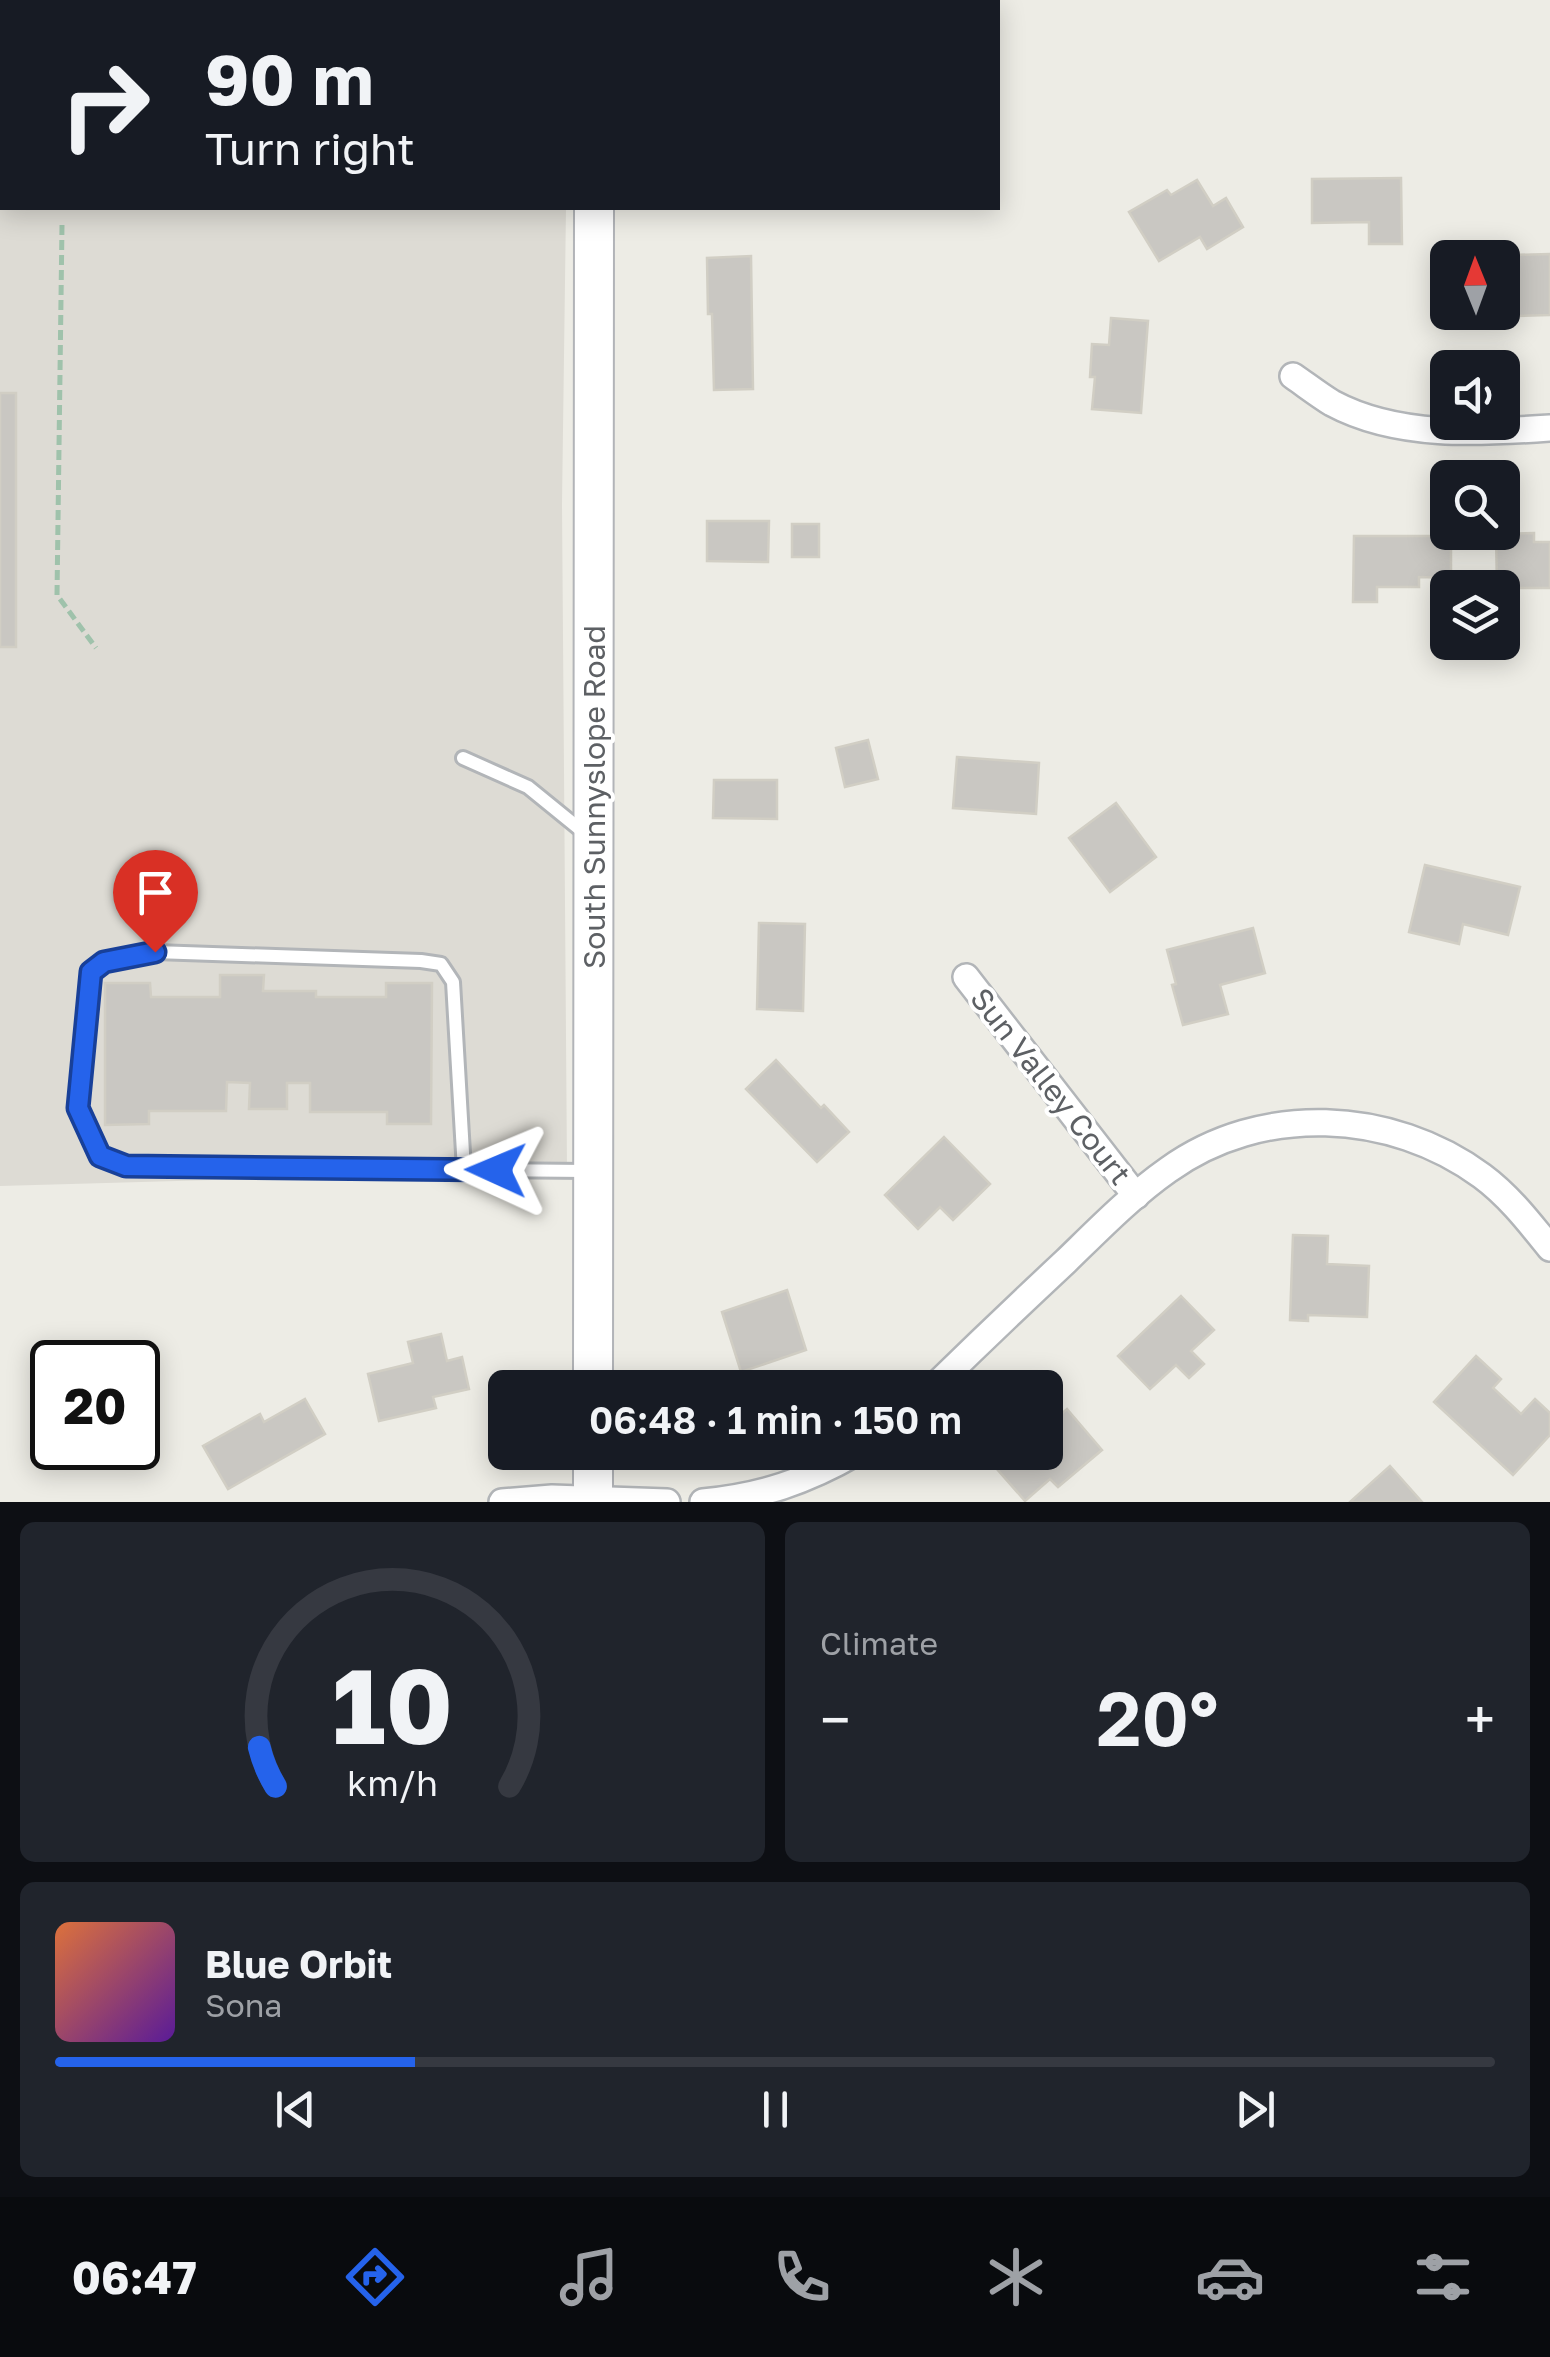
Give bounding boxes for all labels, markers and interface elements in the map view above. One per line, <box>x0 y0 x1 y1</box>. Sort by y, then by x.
text: 90 m <box>205 36 374 120</box>
icon: right <box>40 40 170 170</box>
text: Turn right <box>205 121 415 175</box>
north arrow <box>1430 240 1520 330</box>
map controls <box>1430 240 1520 660</box>
button: sound <box>1430 350 1520 440</box>
button: search <box>1430 460 1520 550</box>
button: layers <box>1430 570 1520 660</box>
street label: South Sunnyslope Road <box>576 625 612 969</box>
pin <box>113 850 198 953</box>
icon: arrive <box>128 865 183 920</box>
street label: Sun Valley Court <box>963 981 1139 1191</box>
position arrow <box>444 1118 548 1222</box>
speed limit sign: 20 <box>30 1340 160 1470</box>
text: 06:48 · 1 min · 150 m <box>589 1397 962 1442</box>
text: Climate <box>820 1624 938 1662</box>
text: 10 <box>332 1642 453 1767</box>
text: 20° <box>1096 1672 1219 1763</box>
text: − <box>820 1686 850 1752</box>
text: + <box>1465 1686 1495 1752</box>
text: km/h <box>347 1761 438 1804</box>
text: Blue Orbit <box>205 1941 392 1986</box>
text: Sona <box>205 1986 282 2024</box>
icon: previous <box>268 2082 323 2137</box>
icon: pause <box>748 2082 803 2137</box>
icon: next <box>1228 2082 1283 2137</box>
icon: directions <box>340 2242 410 2312</box>
icon: music <box>554 2242 624 2312</box>
icon: phone <box>767 2242 837 2312</box>
icon: climate <box>981 2242 1051 2312</box>
icon: car <box>1195 2242 1265 2312</box>
icon: filters <box>1408 2242 1478 2312</box>
text: 06:47 <box>72 2250 197 2304</box>

